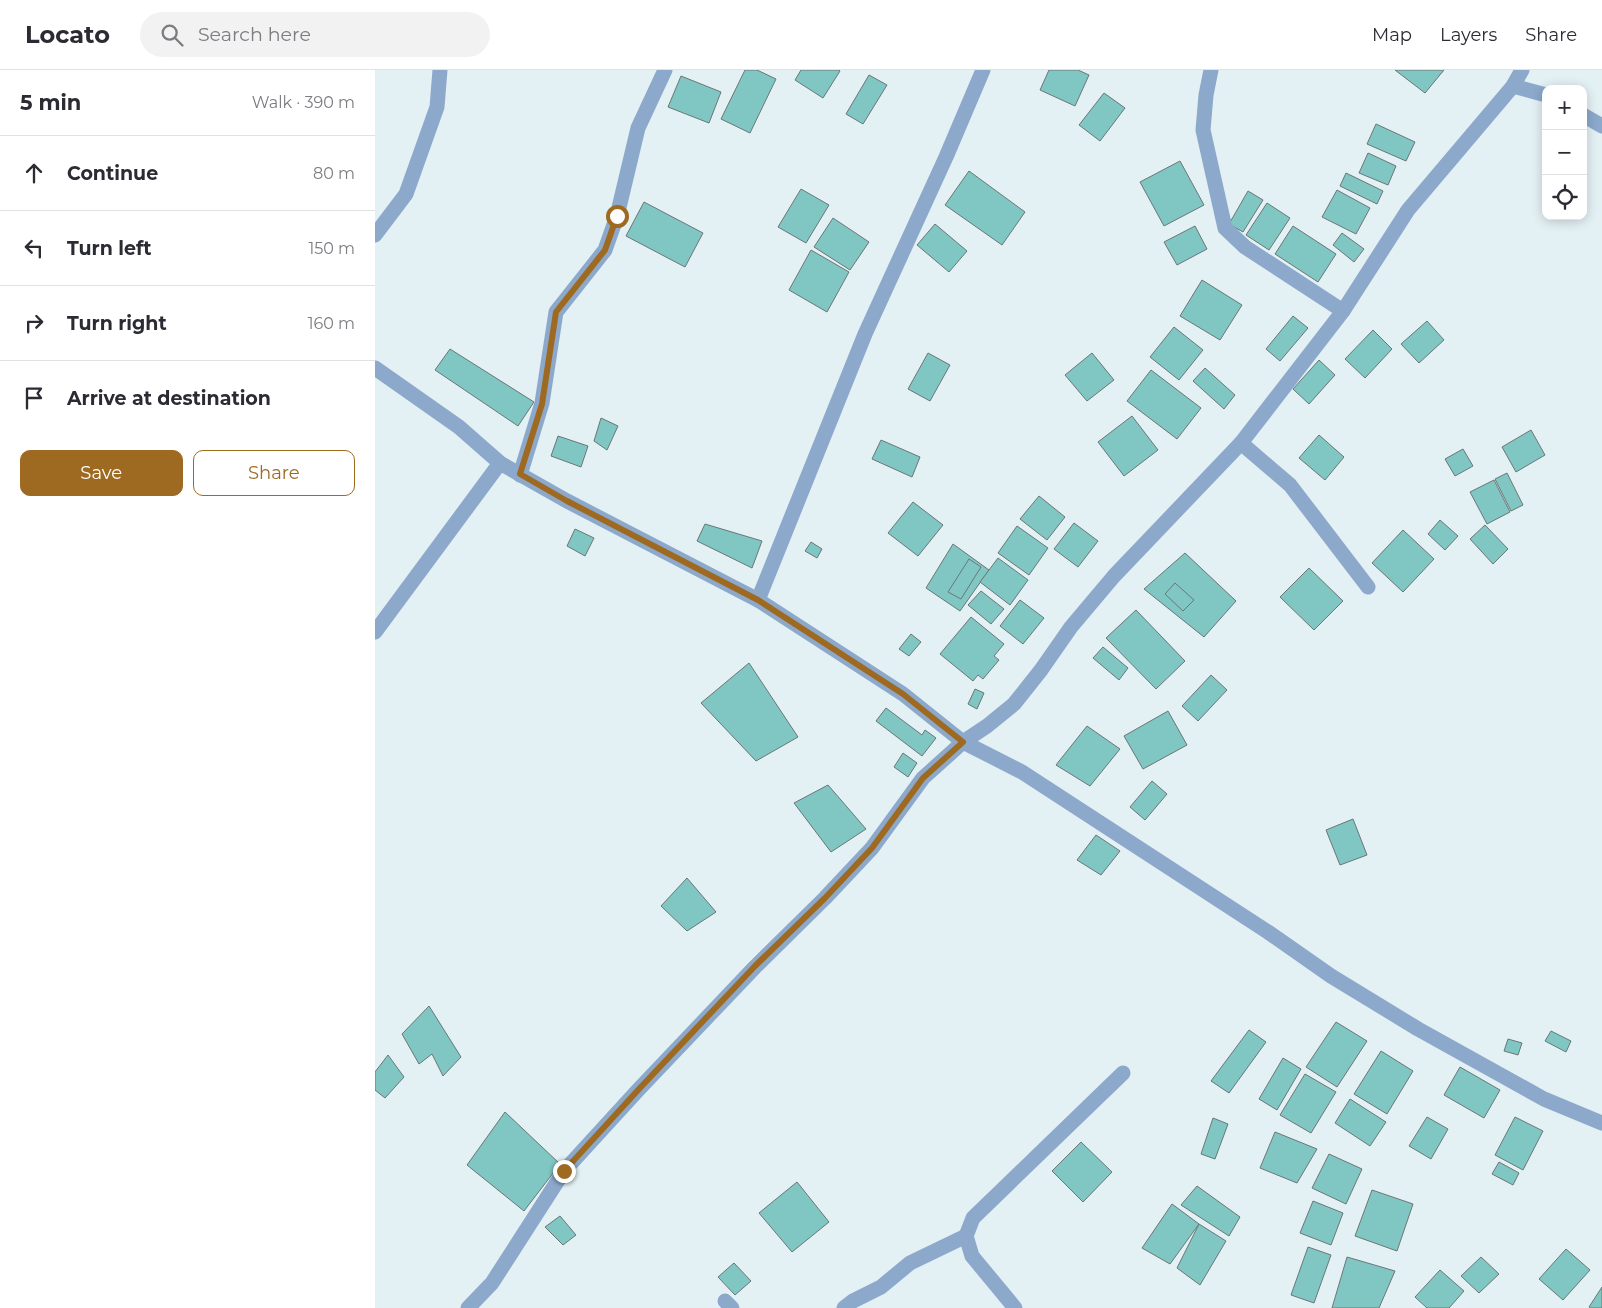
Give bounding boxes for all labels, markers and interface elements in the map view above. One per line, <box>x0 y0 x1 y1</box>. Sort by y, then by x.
search box <box>140 12 490 57</box>
text: Locato <box>25 20 110 49</box>
icon: search <box>158 21 186 49</box>
text: Search here <box>198 23 311 46</box>
text: Map <box>1372 24 1412 46</box>
text: Layers <box>1440 24 1497 46</box>
text: Share <box>1525 24 1577 46</box>
map controls <box>1542 85 1587 220</box>
button: + <box>1542 85 1587 130</box>
text: 5 min <box>20 90 81 115</box>
text: Walk · 390 m <box>252 93 355 112</box>
button: − <box>1542 130 1587 175</box>
icon: ahead <box>20 159 48 187</box>
text: Continue <box>67 162 158 185</box>
text: 80 m <box>313 164 355 183</box>
button: locate <box>1542 175 1587 220</box>
route start <box>606 205 629 228</box>
icon: left <box>20 234 48 262</box>
text: Turn left <box>67 237 152 260</box>
text: 150 m <box>308 239 355 258</box>
icon: right <box>20 309 48 337</box>
text: Turn right <box>67 312 167 335</box>
text: 160 m <box>308 314 355 333</box>
icon: arrive <box>20 384 48 412</box>
text: Arrive at destination <box>67 387 271 410</box>
button: Save <box>20 450 183 496</box>
button: Share <box>193 450 355 496</box>
route end <box>553 1160 576 1183</box>

